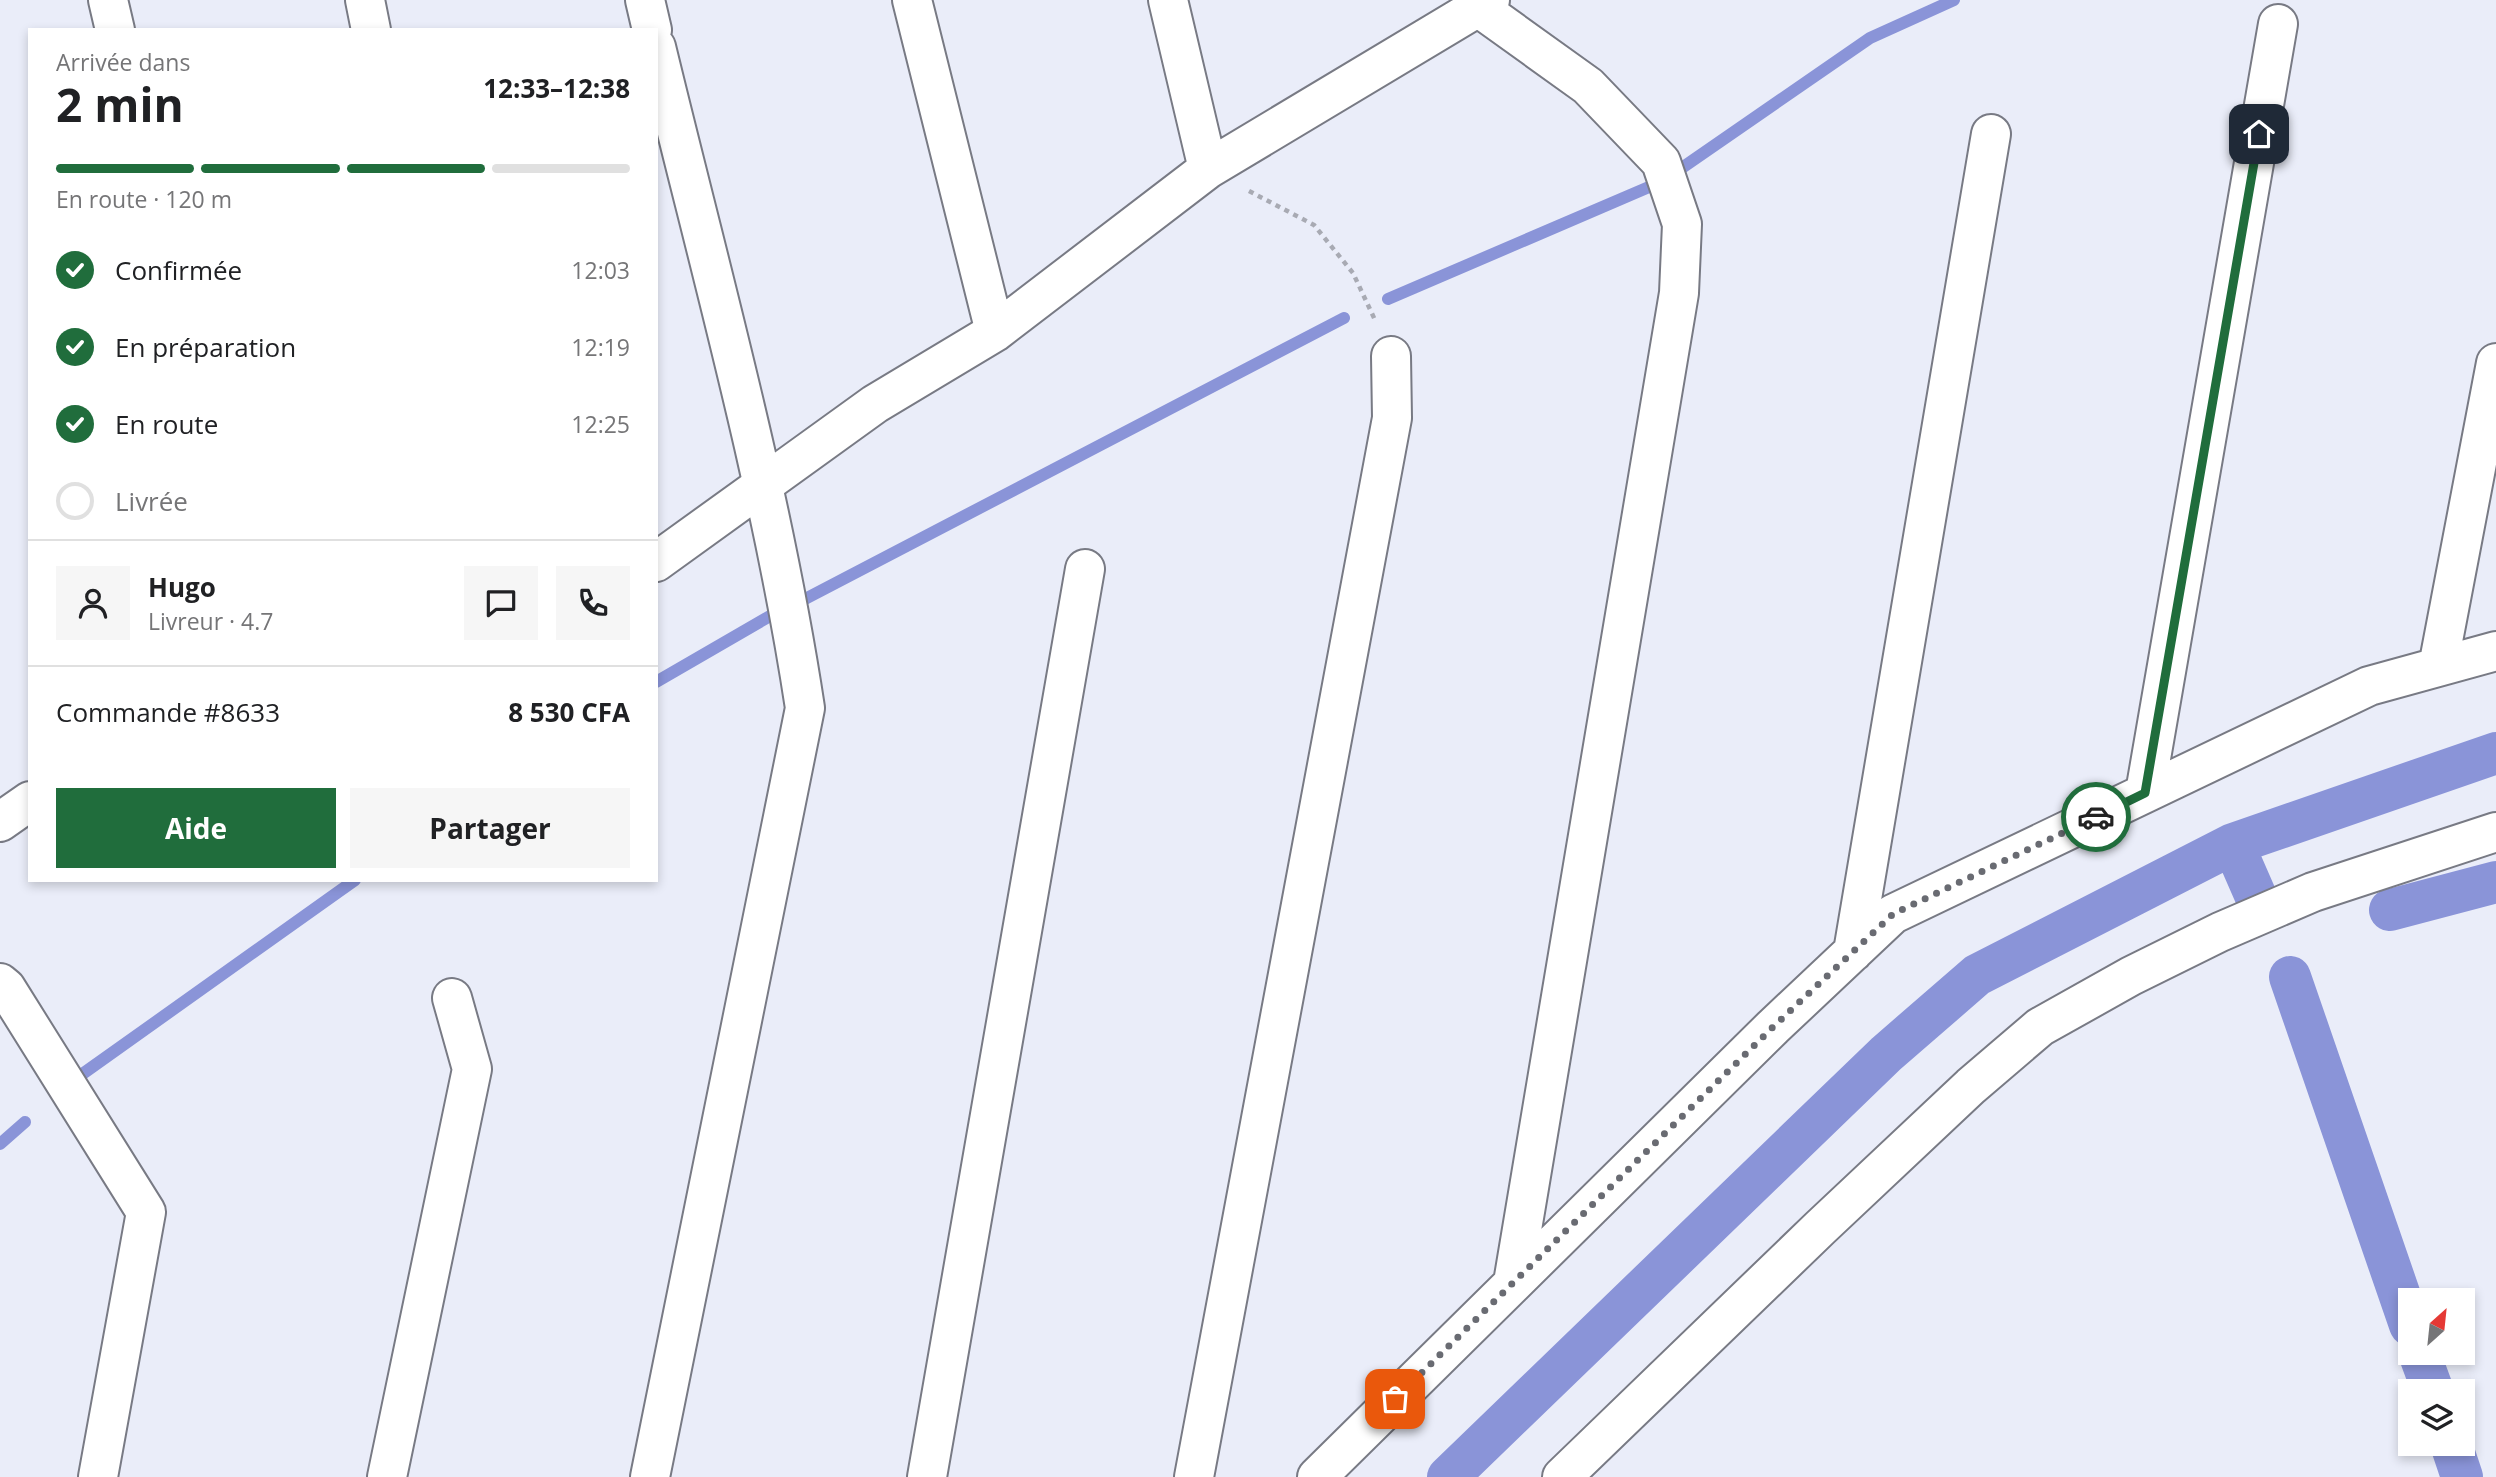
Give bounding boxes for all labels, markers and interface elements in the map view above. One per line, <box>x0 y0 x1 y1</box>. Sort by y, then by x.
text: Arrivée dans <box>56 46 190 78</box>
text: 12:33–12:38 <box>483 70 630 106</box>
text: 2 min <box>56 73 184 135</box>
pin <box>2229 104 2289 164</box>
icon: home <box>2240 115 2278 153</box>
text: En route · 120 m <box>56 183 232 215</box>
icon: check <box>56 251 94 289</box>
text: Confirmée <box>115 252 242 288</box>
text: 12:03 <box>571 254 630 286</box>
icon: check <box>56 328 94 366</box>
text: En préparation <box>115 329 296 365</box>
text: 12:19 <box>571 331 630 363</box>
icon: check <box>56 405 94 443</box>
text: En route <box>115 406 218 442</box>
text: 12:25 <box>571 408 630 440</box>
text: Livrée <box>115 483 188 519</box>
button: person <box>56 566 130 640</box>
button: chat <box>464 566 538 640</box>
button: phone <box>556 566 630 640</box>
text: Hugo <box>148 569 216 605</box>
text: Livreur · 4.7 <box>148 605 273 637</box>
text: Commande #8633 <box>56 694 280 730</box>
text: 8 530 CFA <box>508 694 630 730</box>
courier <box>2061 782 2131 852</box>
button: Aide <box>56 788 336 868</box>
button: Partager <box>350 788 630 868</box>
icon: car <box>2077 798 2115 836</box>
north arrow <box>2398 1288 2474 1365</box>
map controls <box>2398 1288 2475 1456</box>
pin <box>1365 1369 1425 1429</box>
button: layers <box>2398 1379 2475 1456</box>
icon: bag <box>1376 1380 1414 1418</box>

